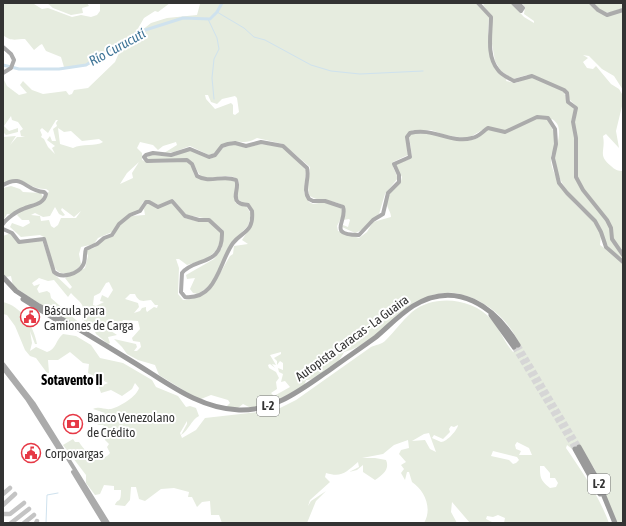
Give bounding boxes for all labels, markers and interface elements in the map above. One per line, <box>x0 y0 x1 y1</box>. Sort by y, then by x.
water label: Río Curucutí <box>86 25 149 69</box>
street label: Autopista Caracas - La Guaira <box>293 292 411 384</box>
place label: Báscula para Camiones de Carga <box>44 303 134 333</box>
public building icon: Báscula para Camiones de Carga <box>19 306 41 328</box>
district label: Sotavento II <box>41 372 103 388</box>
road number: L-2 <box>257 396 279 416</box>
place label: Banco Venezolano de Crédito <box>87 410 175 440</box>
bank icon: Banco Venezolano de Crédito <box>62 413 84 435</box>
public building icon: Corpovargas <box>20 442 42 464</box>
place label: Corpovargas <box>45 446 104 461</box>
road number: L-2 <box>588 474 610 494</box>

